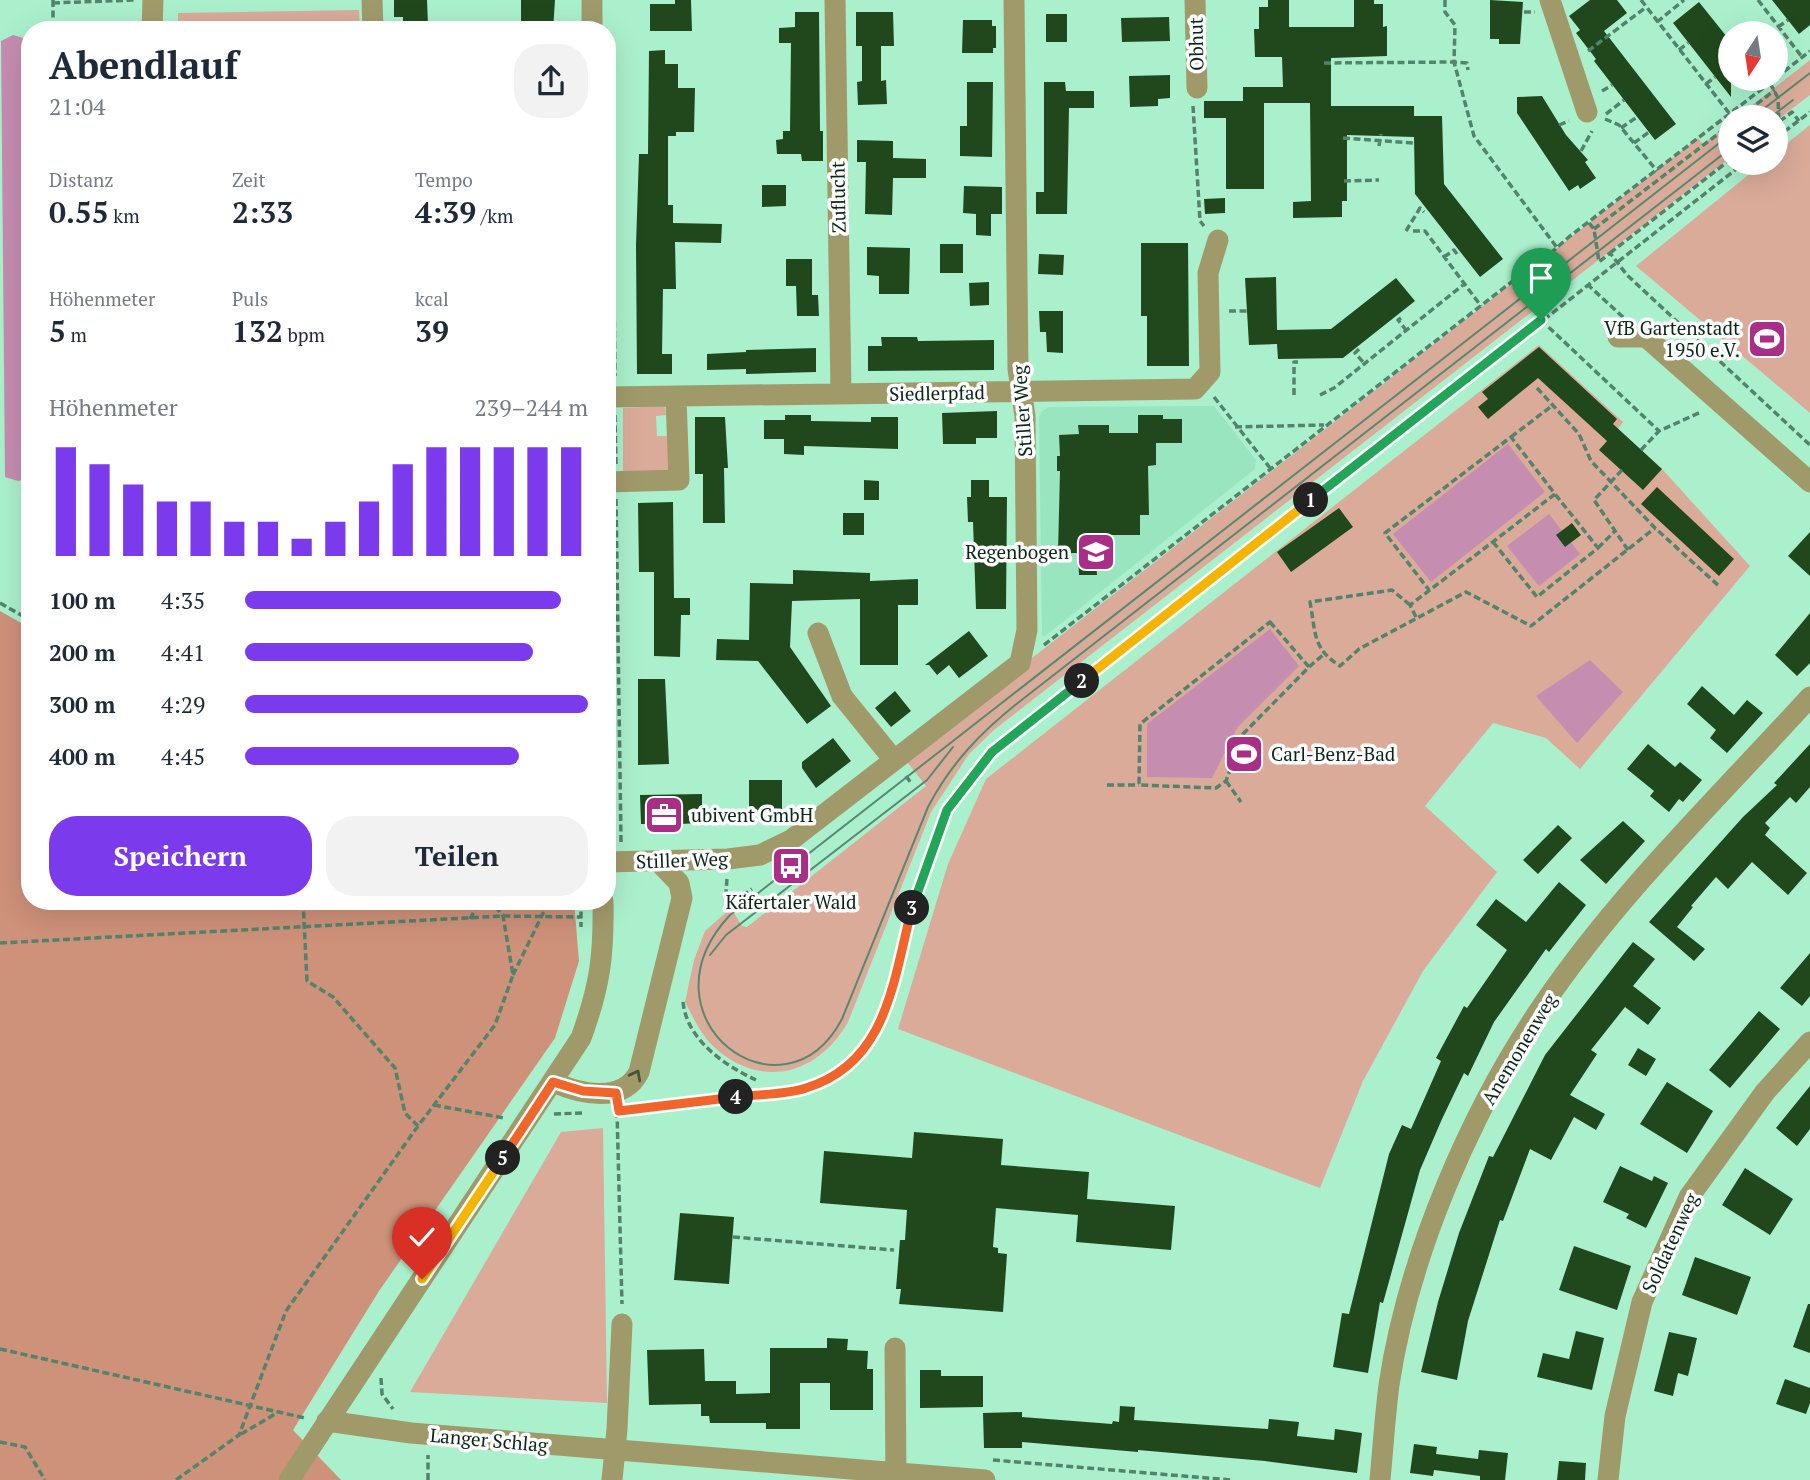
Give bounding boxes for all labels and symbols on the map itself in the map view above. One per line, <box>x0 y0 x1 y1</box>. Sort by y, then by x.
street label: Obhut <box>1183 17 1208 71</box>
north arrow <box>1718 21 1788 91</box>
street label: Zuflucht <box>824 161 851 233</box>
pin <box>1511 248 1571 320</box>
place label: VfB Gartenstadt 1950 e.V. <box>1604 315 1740 362</box>
sports icon: VfB Gartenstadt 1950 e.V. <box>1746 318 1788 360</box>
street label: Stiller Weg <box>1006 363 1037 458</box>
street label: Siedlerpfad <box>889 379 986 406</box>
pin: 1 <box>1294 482 1328 518</box>
school or university icon: Regenbogen <box>1075 531 1117 573</box>
place label: Regenbogen <box>965 539 1069 564</box>
pin: 2 <box>1064 664 1100 698</box>
sports icon: Carl-Benz-Bad <box>1223 733 1265 775</box>
place label: Carl-Benz-Bad <box>1271 741 1396 766</box>
office icon: ubivent GmbH <box>643 794 685 836</box>
place label: ubivent GmbH <box>691 802 814 827</box>
street label: Stiller Weg <box>636 845 729 874</box>
bus stop icon: Käfertaler Wald <box>770 845 812 887</box>
place label: Käfertaler Wald <box>725 889 857 914</box>
pin: 3 <box>894 890 930 926</box>
street label: Anemonenweg <box>1475 987 1562 1109</box>
one-way arrow <box>627 1070 641 1082</box>
pin: 4 <box>718 1080 754 1114</box>
pin: 5 <box>486 1140 520 1176</box>
street label: Soldatenweg <box>1635 1188 1704 1297</box>
pin <box>392 1207 452 1279</box>
street label: Langer Schlag <box>429 1422 550 1457</box>

